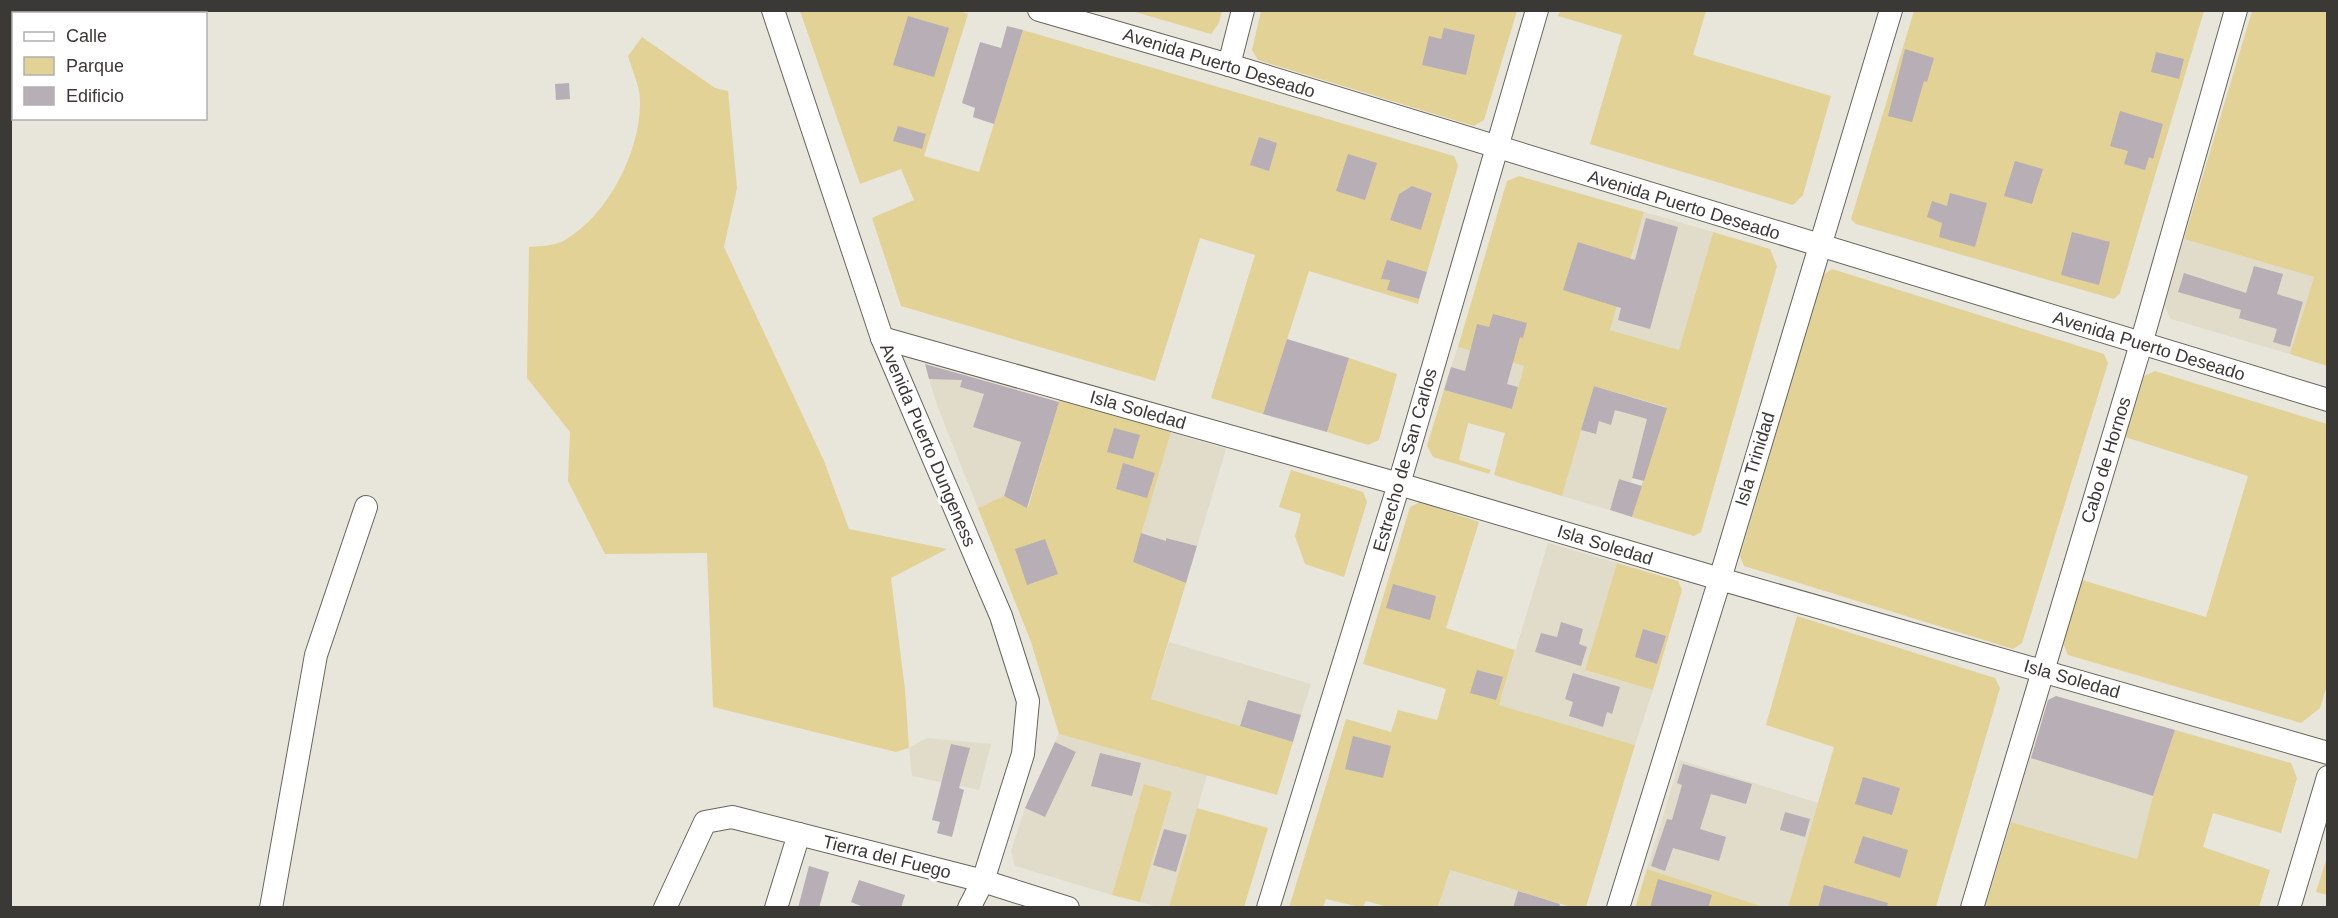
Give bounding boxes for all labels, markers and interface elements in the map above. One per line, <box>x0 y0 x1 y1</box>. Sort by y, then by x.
legend <box>12 12 207 120</box>
street label: Avenida Puerto Deseado <box>1121 24 1317 102</box>
text: Calle <box>66 26 107 46</box>
text: Parque <box>66 56 124 76</box>
text: Edificio <box>66 86 124 106</box>
street label: Avenida Puerto Deseado <box>1586 166 1782 244</box>
street label: Avenida Puerto Deseado <box>2051 307 2247 385</box>
street label: Avenida Puerto Dungeness <box>876 340 980 550</box>
street label: Estrecho de San Carlos <box>1369 366 1441 554</box>
street label: Isla Soledad <box>1088 387 1188 433</box>
street label: Cabo de Hornos <box>2077 394 2135 526</box>
street label: Isla Trinidad <box>1731 410 1779 508</box>
street label: Isla Soledad <box>1555 521 1655 569</box>
street label: Isla Soledad <box>2022 656 2122 702</box>
street label: Tierra del Fuego <box>821 831 953 883</box>

